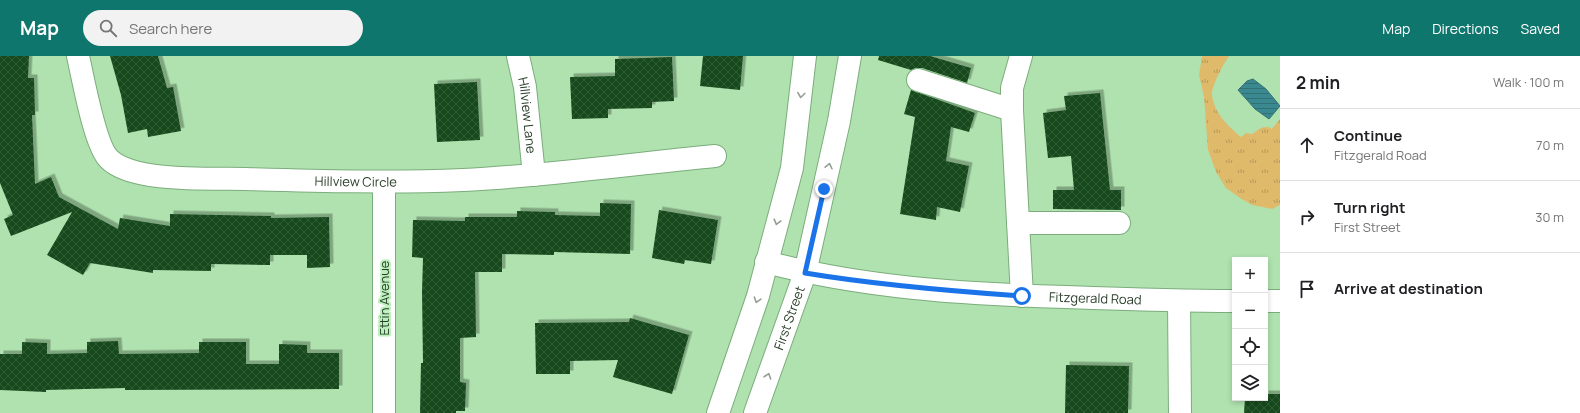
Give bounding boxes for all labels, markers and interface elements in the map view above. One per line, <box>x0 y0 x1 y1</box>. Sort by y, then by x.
search box <box>83 10 363 46</box>
text: Map <box>20 15 59 41</box>
icon: search <box>97 17 119 39</box>
text: Search here <box>129 18 212 39</box>
text: Map <box>1382 19 1410 38</box>
text: Directions <box>1432 19 1499 38</box>
text: Saved <box>1521 19 1560 38</box>
text: 2 min <box>1296 71 1340 94</box>
text: Walk · 100 m <box>1493 73 1564 91</box>
street label: Hillview Lane <box>514 75 541 155</box>
one-way arrow <box>796 92 805 98</box>
text: Continue <box>1334 125 1402 146</box>
icon: ahead <box>1296 134 1318 156</box>
text: 70 m <box>1536 136 1564 154</box>
text: Fitzgerald Road <box>1334 146 1427 164</box>
one-way arrow <box>824 163 832 169</box>
street label: Hillview Circle <box>314 172 397 191</box>
route end <box>815 180 833 198</box>
text: Turn right <box>1334 197 1405 218</box>
icon: right <box>1296 206 1318 228</box>
text: 30 m <box>1535 208 1564 226</box>
one-way arrow <box>773 218 782 225</box>
text: First Street <box>1334 218 1401 236</box>
map controls <box>1232 257 1268 401</box>
button: + <box>1232 257 1268 293</box>
street label: Ettin Avenue <box>375 260 393 335</box>
icon: arrive <box>1296 278 1318 300</box>
text: Arrive at destination <box>1334 278 1483 299</box>
street label: First Street <box>769 283 809 352</box>
route start <box>1013 287 1031 305</box>
street label: Fitzgerald Road <box>1049 287 1142 309</box>
button: − <box>1232 293 1268 329</box>
one-way arrow <box>753 296 762 303</box>
button: locate <box>1232 329 1268 365</box>
button: layers <box>1232 365 1268 401</box>
one-way arrow <box>763 373 771 380</box>

